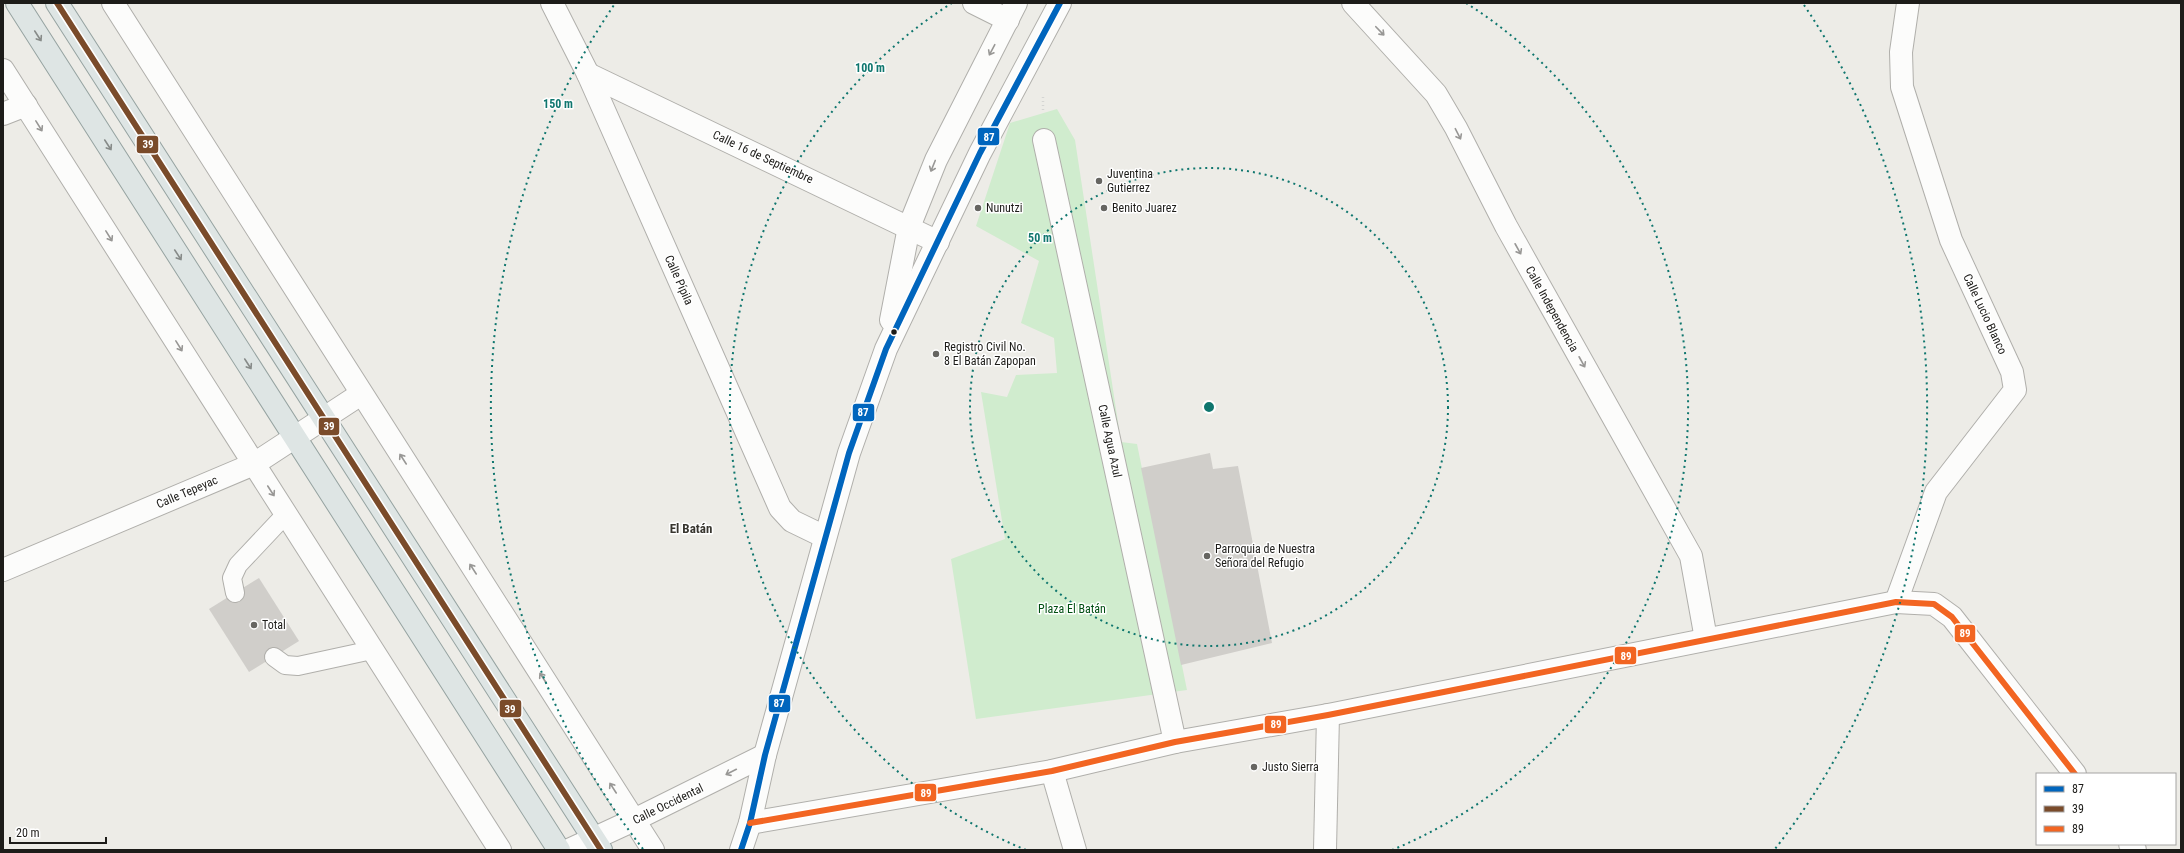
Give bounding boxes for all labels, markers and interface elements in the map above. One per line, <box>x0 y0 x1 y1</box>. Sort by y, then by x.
one-way arrow <box>1375 26 1385 36</box>
one-way arrow <box>34 30 42 41</box>
one-way arrow <box>987 44 995 56</box>
text: 100 m <box>855 61 885 75</box>
text: 150 m <box>543 97 573 111</box>
one-way arrow <box>35 120 43 131</box>
line badge: 87 <box>977 127 1000 146</box>
one-way arrow <box>1455 127 1463 139</box>
street label: Calle 16 de Septiembre <box>711 128 816 187</box>
text: 87 <box>983 131 995 144</box>
line badge: 39 <box>136 135 159 154</box>
text: 39 <box>142 138 154 151</box>
one-way arrow <box>104 139 112 150</box>
one-way arrow <box>929 160 937 172</box>
place label: Juventina Gutierrez <box>1107 167 1153 195</box>
marker: Juventina Gutierrez <box>1094 176 1104 186</box>
place label: Nunutzi <box>986 201 1022 215</box>
place label: Benito Juarez <box>1112 201 1177 215</box>
marker: Nunutzi <box>973 203 983 213</box>
marker: Benito Juarez <box>1099 203 1109 213</box>
one-way arrow <box>105 230 113 241</box>
text: 50 m <box>1028 231 1052 245</box>
one-way arrow <box>1515 243 1523 255</box>
one-way arrow <box>174 249 182 260</box>
street label: Calle Pípila <box>662 253 696 307</box>
street label: Calle Independencia <box>1523 264 1581 354</box>
street label: Calle Lucio Blanco <box>1960 272 2010 356</box>
unlabelled marker <box>889 327 899 337</box>
one-way arrow <box>175 340 183 352</box>
place label: Registro Civil No. 8 El Batán Zapopan <box>944 340 1036 368</box>
marker: Registro Civil No. 8 El Batán Zapopan <box>931 349 941 359</box>
one-way arrow <box>1579 356 1587 368</box>
one-way arrow <box>244 359 252 370</box>
centre of rings <box>1202 400 1216 414</box>
line badge: 87 <box>852 403 875 422</box>
street label: Calle Agua Azul <box>1095 403 1125 479</box>
text: 87 <box>857 406 869 419</box>
line badge: 39 <box>318 417 340 436</box>
text: 39 <box>323 420 335 433</box>
one-way arrow <box>398 454 407 465</box>
street label: Calle Tepeyac <box>154 473 220 511</box>
one-way arrow <box>267 485 275 496</box>
district label: El Batán <box>670 521 712 536</box>
place label: Parroquia de Nuestra Señora del Refugio <box>1215 542 1315 570</box>
marker: Parroquia de Nuestra Señora del Refugio <box>1202 551 1212 561</box>
one-way arrow <box>469 564 477 575</box>
park label: Plaza El Batán <box>1038 602 1106 616</box>
place label: Total <box>262 618 286 632</box>
marker: Total <box>249 620 259 630</box>
line badge: 89 <box>1954 624 1976 643</box>
text: 89 <box>1959 627 1971 640</box>
line badge: 89 <box>1614 646 1637 665</box>
text: 89 <box>1620 650 1632 663</box>
one-way arrow <box>539 673 547 684</box>
line badge: 87 <box>768 694 791 713</box>
text: 87 <box>773 697 785 710</box>
line badge: 39 <box>499 699 522 718</box>
text: 39 <box>504 703 516 716</box>
line badge: 89 <box>1264 715 1287 734</box>
text: 89 <box>1270 718 1282 731</box>
place label: Justo Sierra <box>1262 760 1319 774</box>
marker: Justo Sierra <box>1249 762 1259 772</box>
one-way arrow <box>725 769 737 776</box>
legend <box>2036 773 2176 845</box>
street label: Calle Occidental <box>630 781 706 827</box>
one-way arrow <box>609 782 618 793</box>
text: 87 <box>2072 782 2084 796</box>
line badge: 89 <box>914 783 937 802</box>
text: 89 <box>920 787 932 800</box>
text: 39 <box>2072 802 2084 816</box>
scale bar <box>10 819 106 845</box>
text: 89 <box>2072 822 2084 836</box>
text: 20 m <box>16 826 40 840</box>

